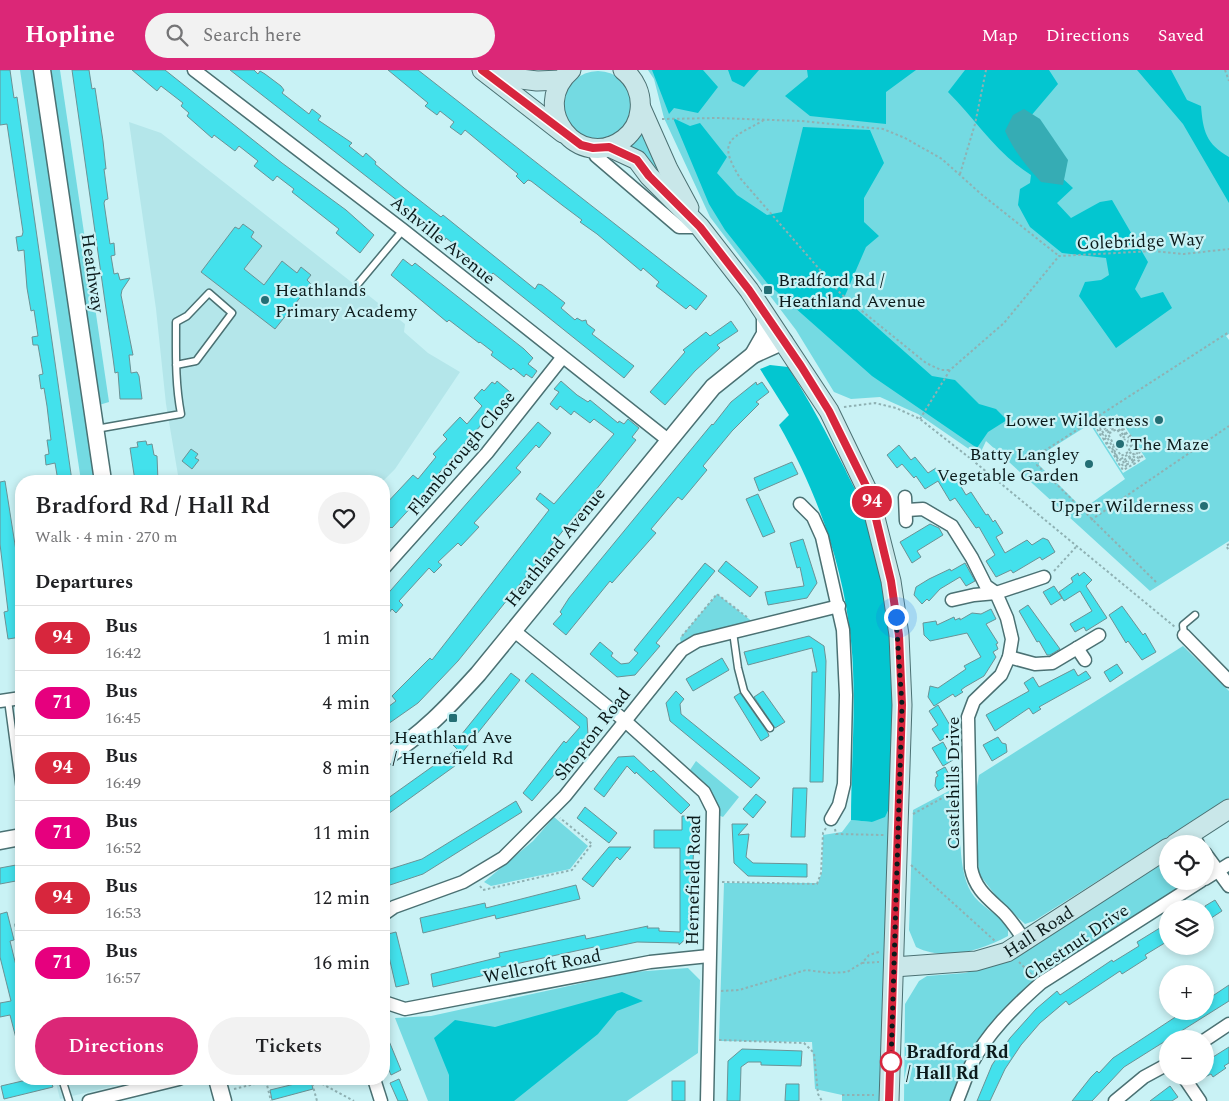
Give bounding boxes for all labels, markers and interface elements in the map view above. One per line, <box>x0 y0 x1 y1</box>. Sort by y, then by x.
search box <box>145 13 495 58</box>
text: Hopline <box>25 17 115 53</box>
icon: search <box>163 21 191 49</box>
text: Search here <box>203 21 301 50</box>
text: Map <box>982 22 1018 49</box>
text: Directions <box>1046 22 1130 49</box>
text: Saved <box>1158 22 1204 49</box>
street label: Ashville Avenue <box>384 189 501 291</box>
street label: Colebridge Way <box>1076 226 1205 257</box>
street label: Heathway <box>74 232 112 316</box>
place label: Bradford Rd / Heathland Avenue <box>778 267 926 315</box>
place label: Heathlands Primary Academy <box>275 277 418 325</box>
marker: Bradford Rd / Heathland Avenue <box>762 284 774 296</box>
marker: Heathlands Primary Academy <box>259 294 271 306</box>
street label: Flamborough Close <box>401 385 522 522</box>
place label: Lower Wilderness <box>1005 407 1149 434</box>
marker: Lower Wilderness <box>1153 414 1165 426</box>
place label: The Maze <box>1130 431 1209 458</box>
marker: The Maze <box>1114 438 1126 450</box>
place label: Batty Langley Vegetable Garden <box>937 441 1080 489</box>
marker: Batty Langley Vegetable Garden <box>1083 458 1095 470</box>
street label: Heathland Avenue <box>498 481 612 613</box>
line badge: 94 <box>850 486 894 518</box>
text: Bradford Rd / Hall Rd <box>35 488 270 524</box>
text: 94 <box>862 488 882 515</box>
button: heart <box>318 492 370 544</box>
place label: Upper Wilderness <box>1050 493 1194 520</box>
marker: Upper Wilderness <box>1198 500 1210 512</box>
text: Walk · 4 min · 270 m <box>35 525 178 549</box>
text: Departures <box>35 568 133 597</box>
your location <box>884 605 909 630</box>
text: Bus <box>105 612 138 641</box>
text: 94 <box>52 624 73 651</box>
text: 1 min <box>322 624 370 653</box>
text: 16:42 <box>105 641 141 665</box>
text: Bus <box>105 677 138 706</box>
street label: Shopton Road <box>547 682 637 787</box>
text: 71 <box>52 689 73 716</box>
text: 4 min <box>322 689 370 718</box>
text: 16:45 <box>105 706 141 730</box>
marker: Heathland Ave / Hernefield Rd <box>447 712 459 724</box>
street label: Castlehills Drive <box>940 717 967 849</box>
place label: Heathland Ave / Hernefield Rd <box>393 724 513 772</box>
text: Bus <box>105 742 138 771</box>
text: 94 <box>52 754 73 781</box>
text: 8 min <box>322 754 370 783</box>
text: 16:49 <box>105 771 141 795</box>
text: Bus <box>105 807 138 836</box>
street label: Hernefield Road <box>679 815 708 946</box>
text: 71 <box>52 819 73 846</box>
text: 11 min <box>313 819 370 848</box>
map controls <box>1159 835 1214 1085</box>
button: locate <box>1159 835 1214 890</box>
text: 16:52 <box>105 836 141 860</box>
text: Bus <box>105 872 138 901</box>
text: 94 <box>52 884 73 911</box>
text: 12 min <box>313 884 370 913</box>
street label: Chestnut Drive <box>1018 897 1134 988</box>
street label: Hall Road <box>998 899 1079 965</box>
button: layers <box>1159 900 1214 955</box>
text: 16:53 <box>105 901 141 925</box>
text: Bus <box>105 937 138 966</box>
street label: Wellcroft Road <box>481 942 603 991</box>
text: 71 <box>52 949 73 976</box>
text: 16 min <box>313 949 370 978</box>
button: + <box>1159 965 1214 1020</box>
text: 16:57 <box>105 966 141 990</box>
button: Directions <box>35 1017 198 1075</box>
button: Tickets <box>208 1017 370 1075</box>
button: − <box>1159 1030 1214 1085</box>
place label: Bradford Rd / Hall Rd <box>906 1039 1009 1087</box>
marker: Bradford Rd / Hall Rd <box>880 1051 902 1073</box>

